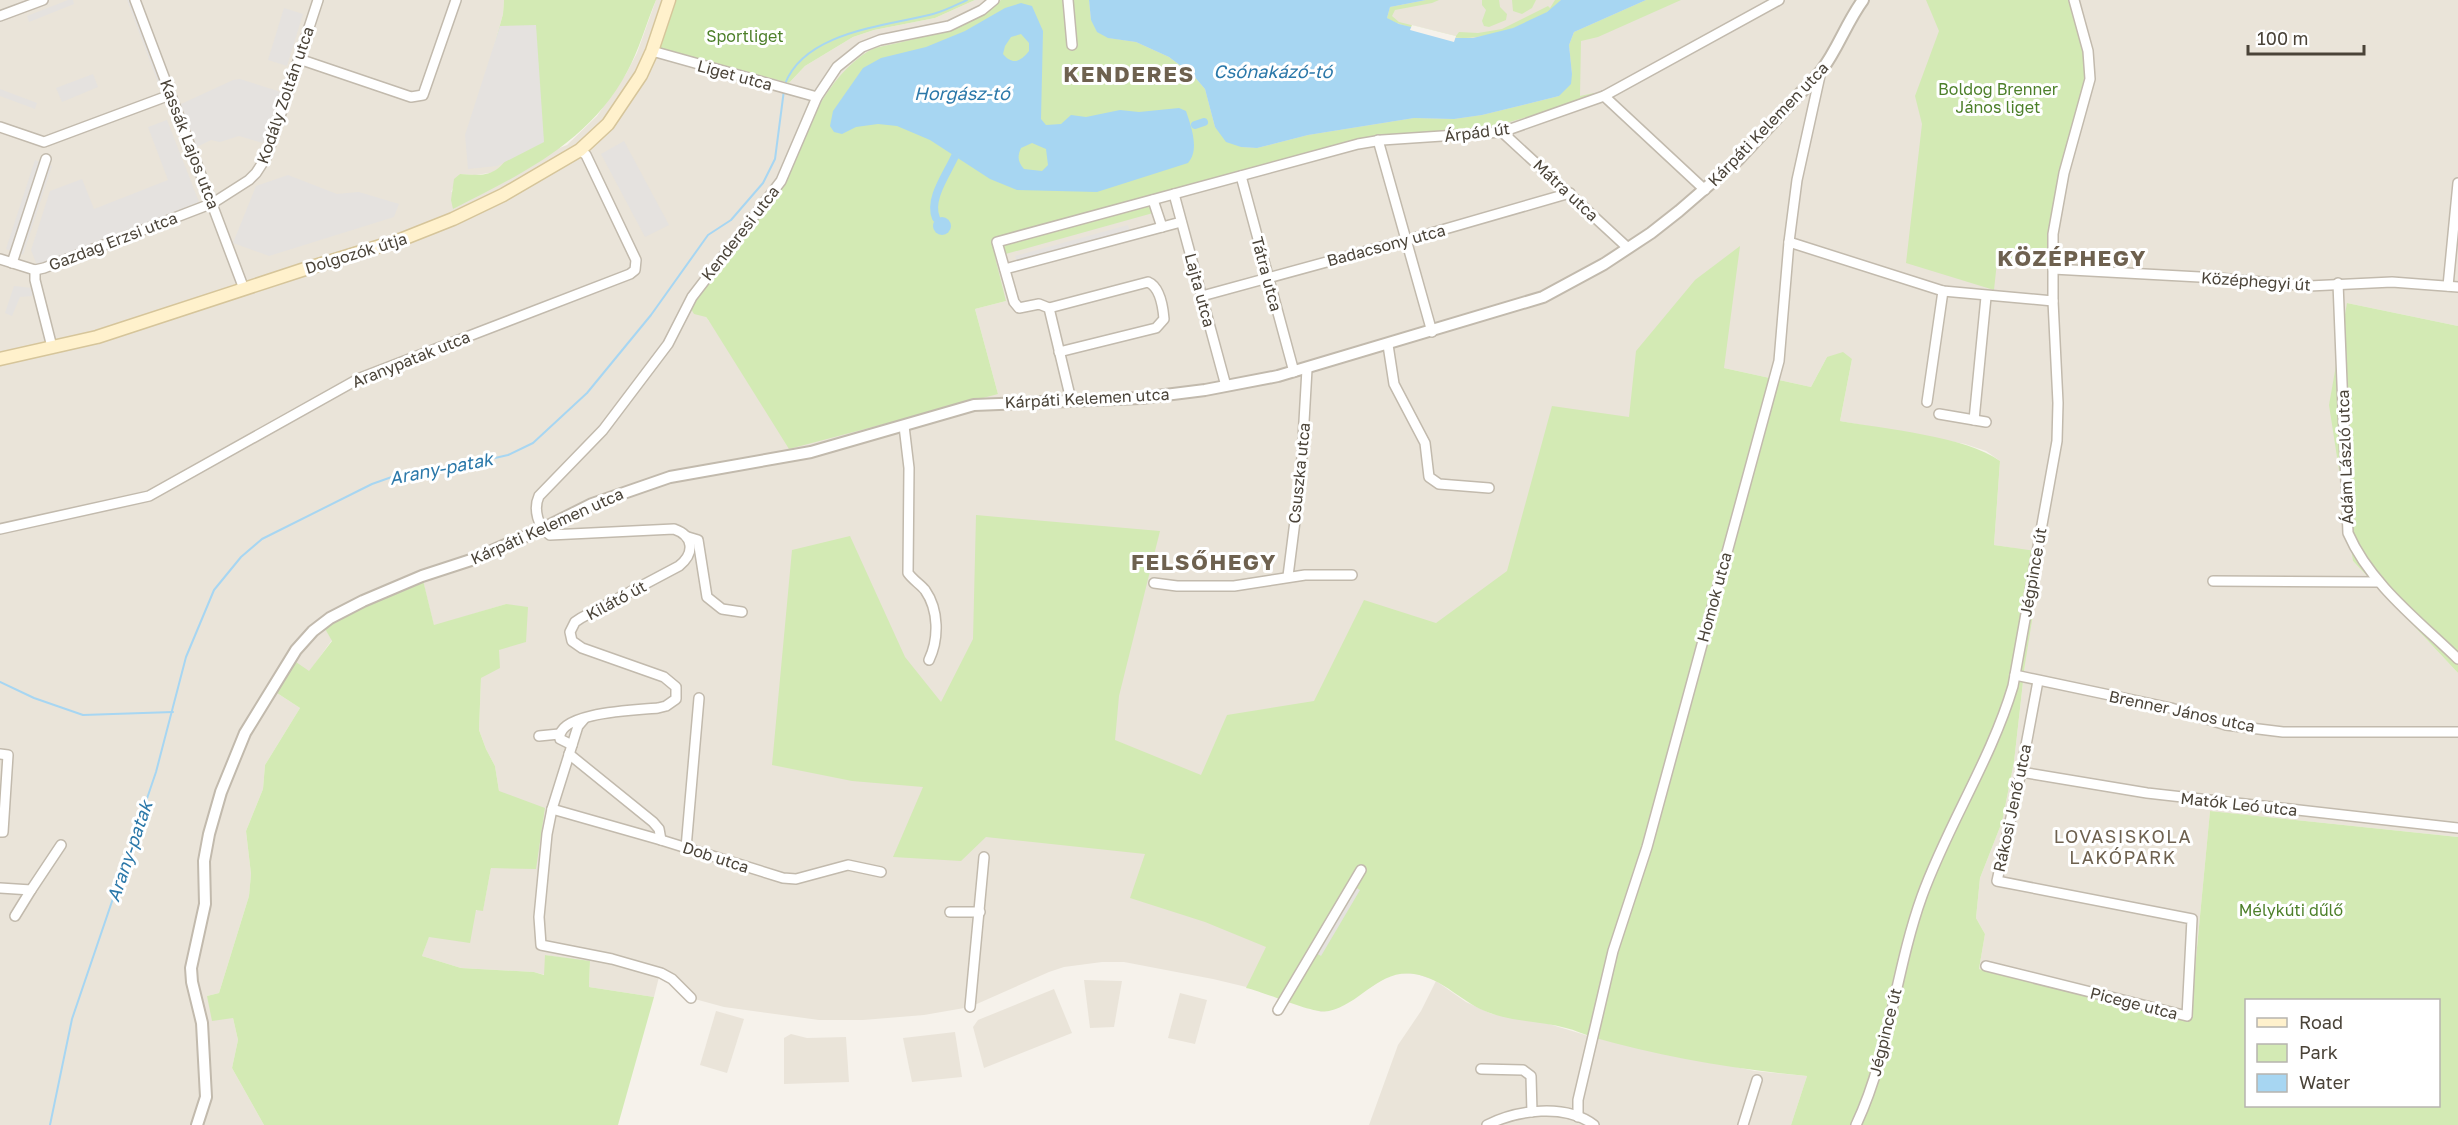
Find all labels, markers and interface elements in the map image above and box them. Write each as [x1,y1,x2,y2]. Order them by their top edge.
scale bar [2248,18,2364,56]
street label: Kodály Zoltán utca [252,24,318,166]
park label: Sportliget [706,26,784,46]
text: 100 m [2257,27,2308,49]
street label: Liget utca [695,55,775,95]
street label: Kárpáti Kelemen utca [1704,58,1832,190]
district label: KENDERES [1063,60,1195,87]
water label: Csónakázó-tó [1214,60,1335,82]
street label: Kassák Lajos utca [156,76,224,212]
park label: Boldog Brenner János liget [1938,79,2058,117]
water label: Horgász-tó [914,82,1012,104]
street label: Árpád út [1443,118,1511,146]
street label: Mátra utca [1529,155,1603,225]
street label: Kenderesi utca [697,182,783,284]
street label: Gazdag Erzsi utca [46,207,180,275]
street label: Badacsony utca [1325,220,1447,270]
street label: Dolgozók útja [303,228,409,278]
street label: Tátra utca [1247,234,1287,314]
district label: KÖZÉPHEGY [1997,244,2147,271]
street label: Lajta utca [1181,251,1219,329]
street label: Középhegyi út [2200,267,2312,295]
street label: Aranypatak utca [349,326,473,392]
street label: Kárpáti Kelemen utca [1004,384,1170,412]
street label: Ádám László utca [2333,389,2357,525]
street label: Csuszka utca [1284,422,1314,524]
water label: Arany-patak [387,447,496,489]
street label: Kárpáti Kelemen utca [468,483,626,569]
street label: Jégpince út [2015,526,2051,618]
district label: FELSŐHEGY [1131,548,1277,575]
street label: Homok utca [1692,550,1736,644]
street label: Kilátó út [582,576,650,624]
street label: Brenner János utca [2107,686,2257,736]
street label: Rákosi Jenő utca [1989,742,2035,874]
street label: Matók Leó utca [2180,788,2298,820]
water label: Arany-patak [102,796,157,904]
district label: LOVASISKOLA LAKÓPARK [2054,825,2192,868]
street label: Dob utca [680,837,752,877]
park label: Mélykúti dűlő [2239,900,2344,920]
street label: Picege utca [2088,982,2180,1024]
street label: Jégpince út [1864,986,1906,1078]
legend [2245,999,2440,1107]
text: Road [2299,1011,2343,1033]
text: Park [2299,1041,2338,1063]
text: Water [2299,1071,2350,1093]

